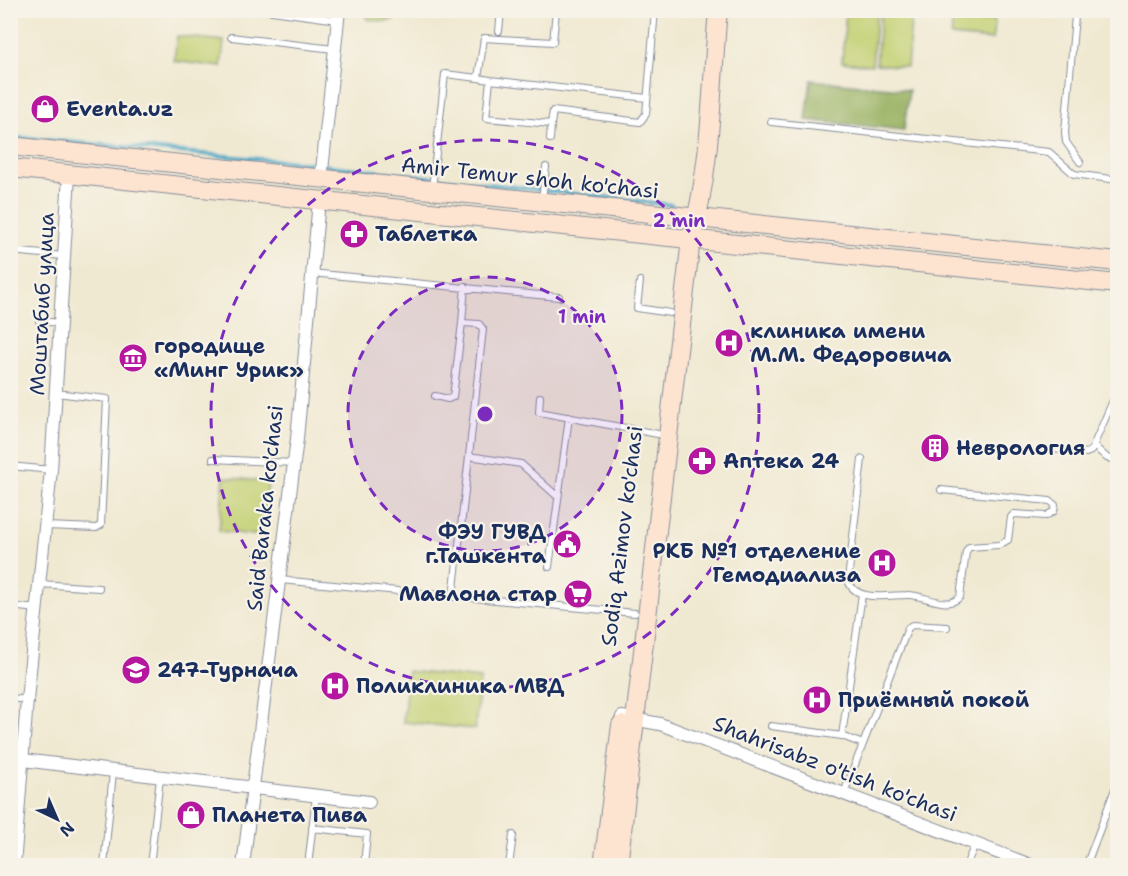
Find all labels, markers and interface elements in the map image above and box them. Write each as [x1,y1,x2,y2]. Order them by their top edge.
shop icon: Eventa.uz [29,93,61,125]
place label: Eventa.uz [66,95,174,123]
street label: Amir Temur shoh ko'chasi [400,151,660,205]
text: 2 min [653,209,705,233]
street label: Моштабиб улица [23,212,61,396]
pharmacy icon: Таблетка [338,218,370,250]
place label: Таблетка [375,220,478,248]
text: 1 min [558,305,606,329]
place label: клиника имени М.М. Федоровича [750,317,952,369]
hospital icon: клиника имени М.М. Федоровича [713,327,745,359]
place label: городище «Минг Урик» [154,332,304,384]
museum icon: городище «Минг Урик» [117,342,149,374]
street label: Said Baraka ko'chasi [240,404,290,612]
centre of rings [475,404,495,424]
street label: Sodiq Azimov ko'chasi [595,424,649,648]
building icon: Неврология [919,432,951,464]
place label: Неврология [956,434,1086,462]
pharmacy icon: Аптека 24 [686,445,718,477]
place label: Аптека 24 [723,447,840,475]
place label: ФЭУ ГУВД г.Ташкента [425,518,547,570]
public building icon: ФЭУ ГУВД г.Ташкента [551,528,583,560]
place label: РКБ №1 отделение Гемодиализа [652,537,862,589]
hospital icon: РКБ №1 отделение Гемодиализа [866,547,898,579]
supermarket icon: Мавлона стар [562,578,594,610]
place label: Мавлона стар [399,580,557,608]
school or university icon: 247-Турнача [120,654,152,686]
place label: 247-Турнача [157,656,298,684]
hospital icon: Поликлиника МВД [319,670,351,702]
place label: Поликлиника МВД [356,672,564,700]
hospital icon: Приёмный покой [801,684,833,716]
place label: Приёмный покой [838,686,1030,714]
street label: Shahrisabz o'tish ko'chasi [709,709,961,829]
north arrow [27,789,87,849]
shop icon: Планета Пива [175,799,207,831]
place label: Планета Пива [212,801,368,829]
text: N [55,817,79,841]

